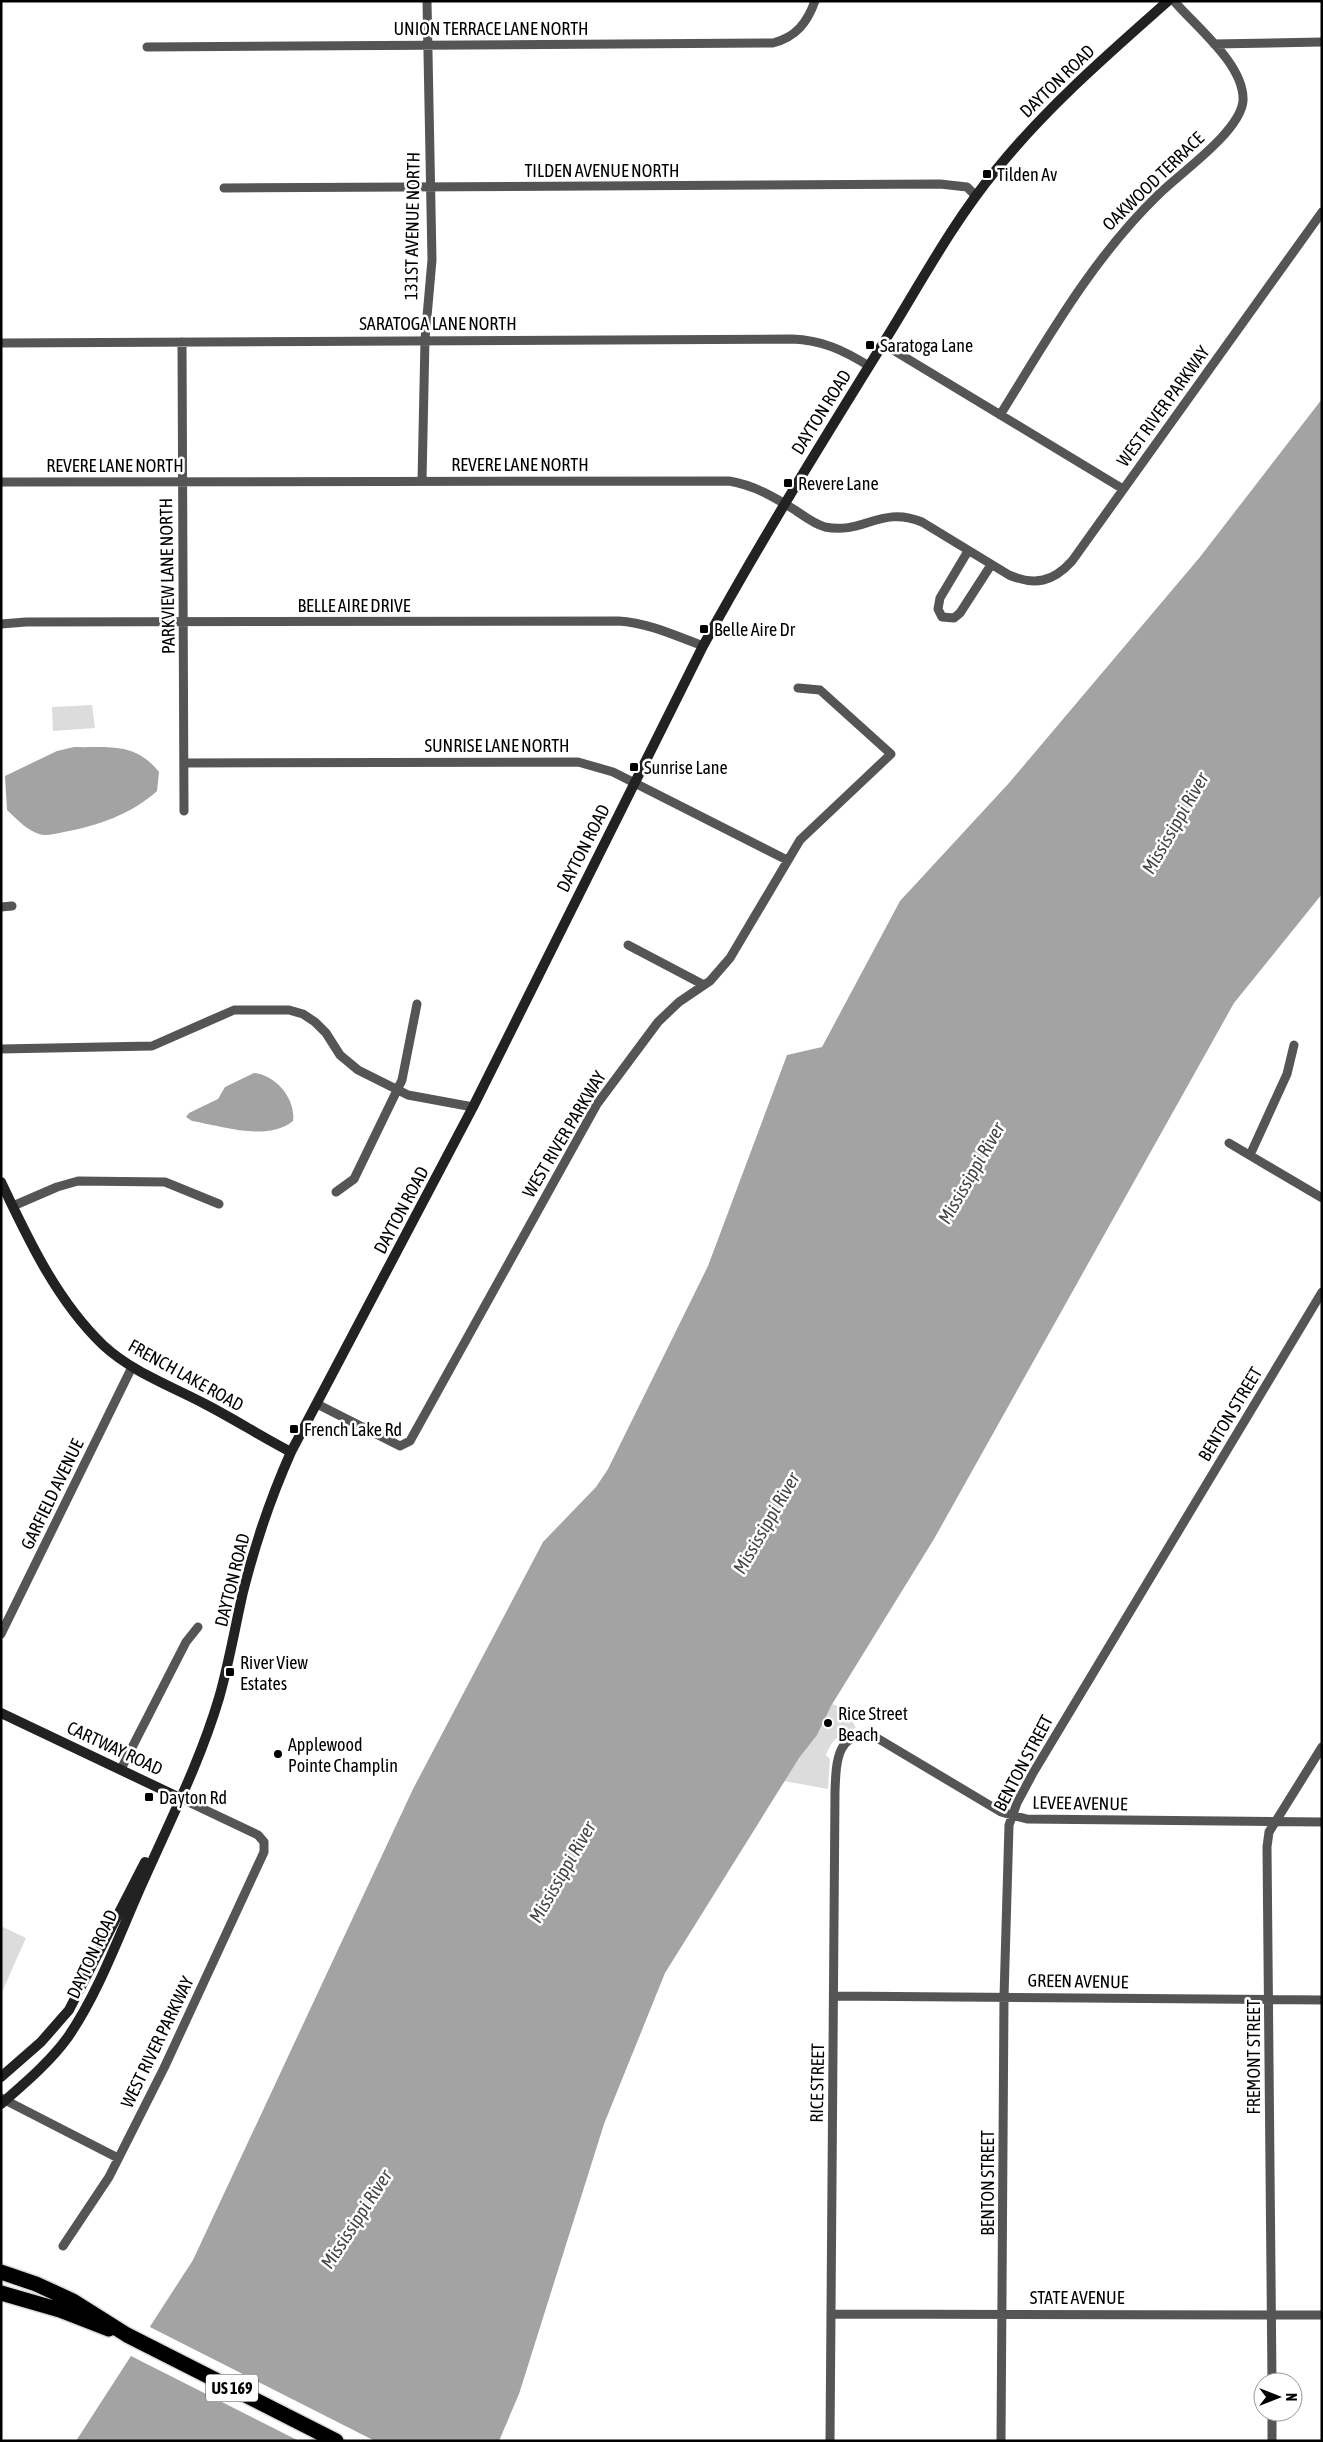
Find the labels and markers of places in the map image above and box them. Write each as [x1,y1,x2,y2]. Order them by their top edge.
place label: Tilden Av [997,164,1057,185]
marker: Tilden Av [981,168,993,180]
place label: Saratoga Lane [880,335,973,356]
marker: Saratoga Lane [864,339,876,351]
place label: Revere Lane [798,473,879,494]
marker: Revere Lane [782,477,794,489]
place label: Belle Aire Dr [714,619,796,640]
marker: Belle Aire Dr [698,623,710,635]
place label: Sunrise Lane [644,757,728,778]
marker: Sunrise Lane [628,761,640,773]
place label: French Lake Rd [304,1419,402,1440]
marker: French Lake Rd [288,1423,300,1435]
place label: River View Estates [240,1652,308,1694]
marker: River View Estates [224,1666,236,1678]
place label: Rice Street Beach [838,1703,908,1745]
marker: Rice Street Beach [822,1717,834,1729]
place label: Applewood Pointe Champlin [288,1734,398,1776]
marker: Applewood Pointe Champlin [272,1748,284,1760]
place label: Dayton Rd [159,1787,227,1808]
marker: Dayton Rd [143,1791,155,1803]

